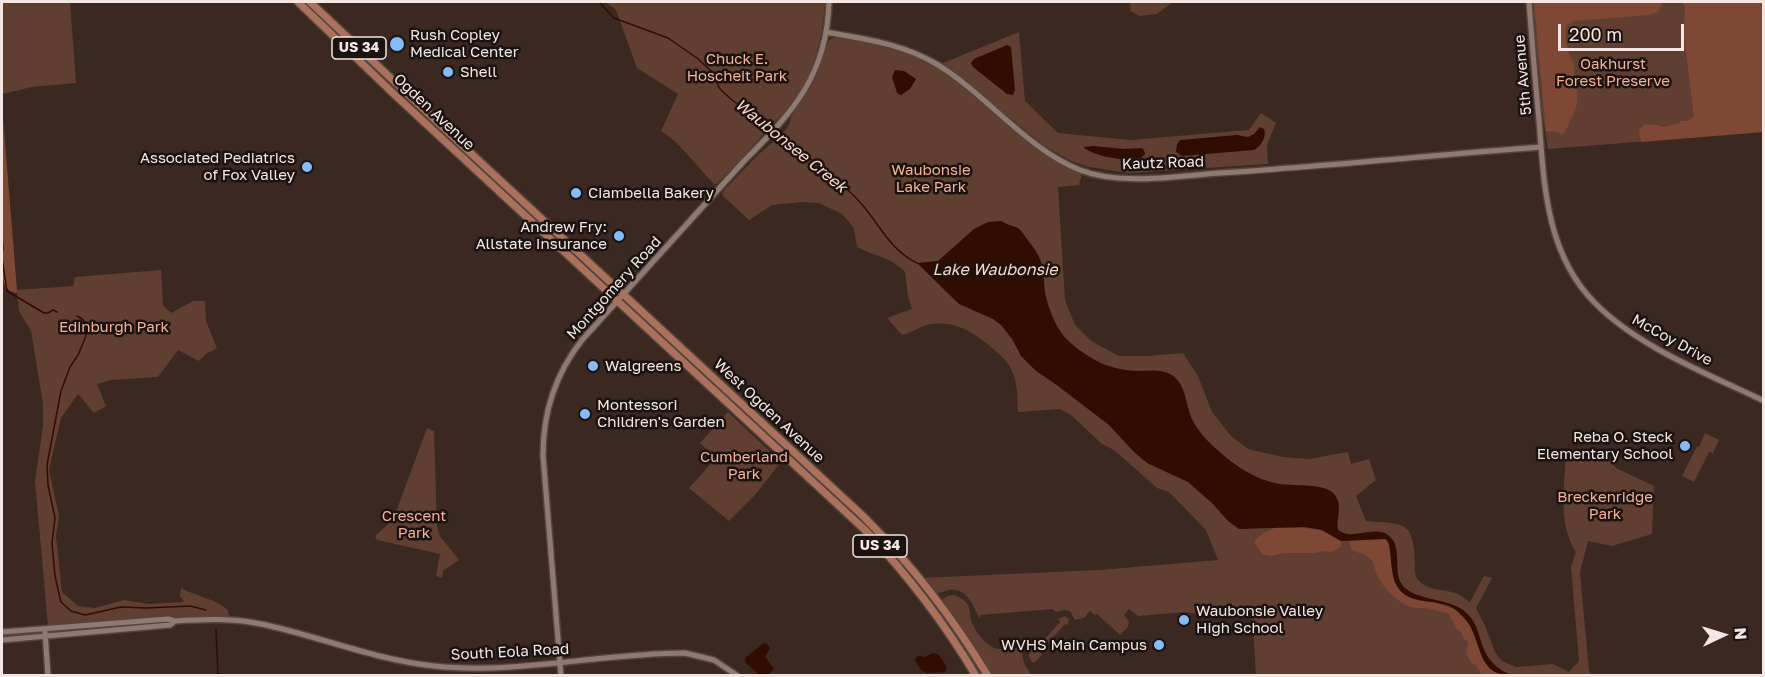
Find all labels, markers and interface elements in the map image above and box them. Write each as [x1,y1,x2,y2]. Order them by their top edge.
scale bar [1561,12,1687,50]
text: 200 m [1569,23,1622,45]
place label: Rush Copley Medical Center [410,26,519,61]
street label: 5th Avenue [1511,34,1535,116]
marker: Rush Copley Medical Center [388,35,406,53]
road number: US 34 [332,37,386,59]
park label: Chuck E. Hoscheit Park [687,50,787,85]
park label: Oakhurst Forest Preserve [1556,55,1670,90]
place label: Shell [460,63,497,81]
marker: Shell [441,65,455,79]
street label: Ogden Avenue [390,70,478,154]
water label: Waubonsee Creek [731,95,851,197]
place label: Associated Pediatrics of Fox Valley [140,149,295,184]
street label: Kautz Road [1122,153,1204,173]
marker: Associated Pediatrics of Fox Valley [300,160,314,174]
park label: Waubonsie Lake Park [891,161,971,196]
place label: Ciambella Bakery [588,184,714,202]
marker: Ciambella Bakery [569,186,583,200]
place label: Andrew Fry: Allstate Insurance [476,218,607,253]
marker: Andrew Fry: Allstate Insurance [612,229,626,243]
street label: Montgomery Road [563,233,665,343]
water label: Lake Waubonsie [932,260,1058,280]
street label: McCoy Drive [1629,310,1715,370]
park label: Edinburgh Park [59,318,169,336]
street label: West Ogden Avenue [710,355,828,467]
place label: Walgreens [605,357,681,375]
marker: Walgreens [586,359,600,373]
place label: Montessori Children's Garden [597,396,725,431]
marker: Montessori Children's Garden [578,407,592,421]
place label: Reba O. Steck Elementary School [1537,428,1673,463]
marker: Reba O. Steck Elementary School [1678,439,1692,453]
park label: Cumberland Park [700,448,788,483]
park label: Breckenridge Park [1557,488,1653,523]
park label: Crescent Park [382,507,446,542]
road number: US 34 [853,535,907,557]
place label: Waubonsie Valley High School [1196,602,1323,637]
north arrow [1693,605,1753,665]
marker: Waubonsie Valley High School [1177,613,1191,627]
text: N [1731,627,1751,641]
place label: WVHS Main Campus [1001,636,1147,654]
marker: WVHS Main Campus [1152,638,1166,652]
street label: South Eola Road [450,640,570,664]

